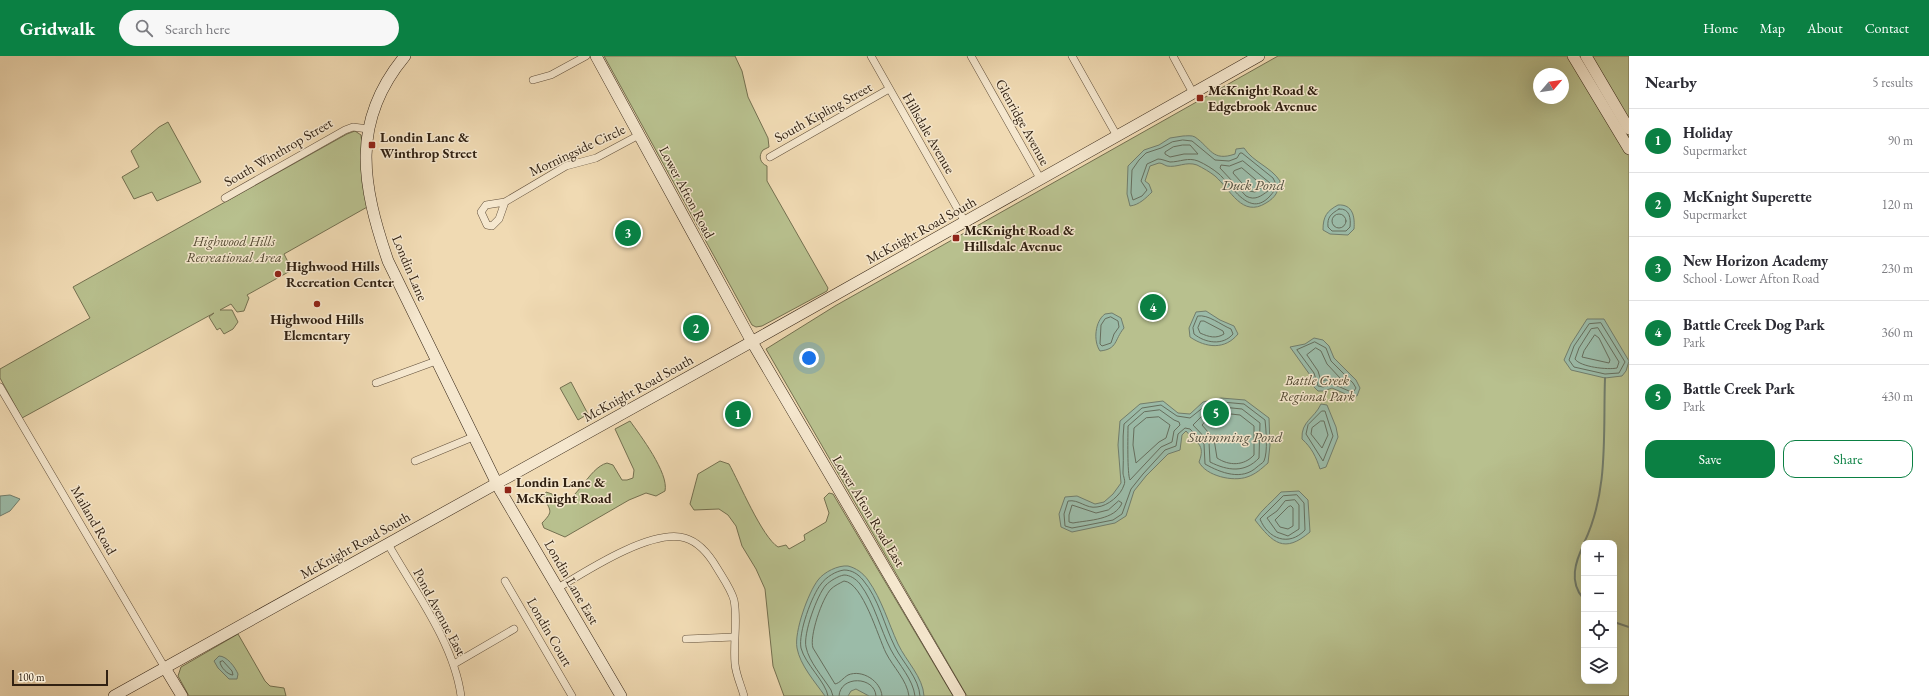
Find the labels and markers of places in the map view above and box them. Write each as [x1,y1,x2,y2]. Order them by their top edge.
place label: McKnight Road & Edgebrook Avenue [1208,81,1319,115]
marker: McKnight Road & Edgebrook Avenue [1195,93,1205,103]
place label: Londin Lane & Winthrop Street [380,128,478,162]
marker: Londin Lane & Winthrop Street [367,140,377,150]
pin: 3 [615,218,641,248]
place label: McKnight Road & Hillsdale Avenue [964,221,1075,255]
marker: McKnight Road & Hillsdale Avenue [951,233,961,243]
place label: Highwood Hills Recreation Center [286,257,394,291]
marker: Highwood Hills Recreation Center [273,269,283,279]
pin: 4 [1140,292,1166,322]
marker: Highwood Hills Elementary [312,299,322,309]
place label: Highwood Hills Elementary [270,310,364,344]
pin: 2 [683,313,709,343]
pin: 5 [1203,398,1229,428]
pin: 1 [725,399,751,429]
place label: Londin Lane & McKnight Road [516,473,612,507]
marker: Londin Lane & McKnight Road [503,485,513,495]

